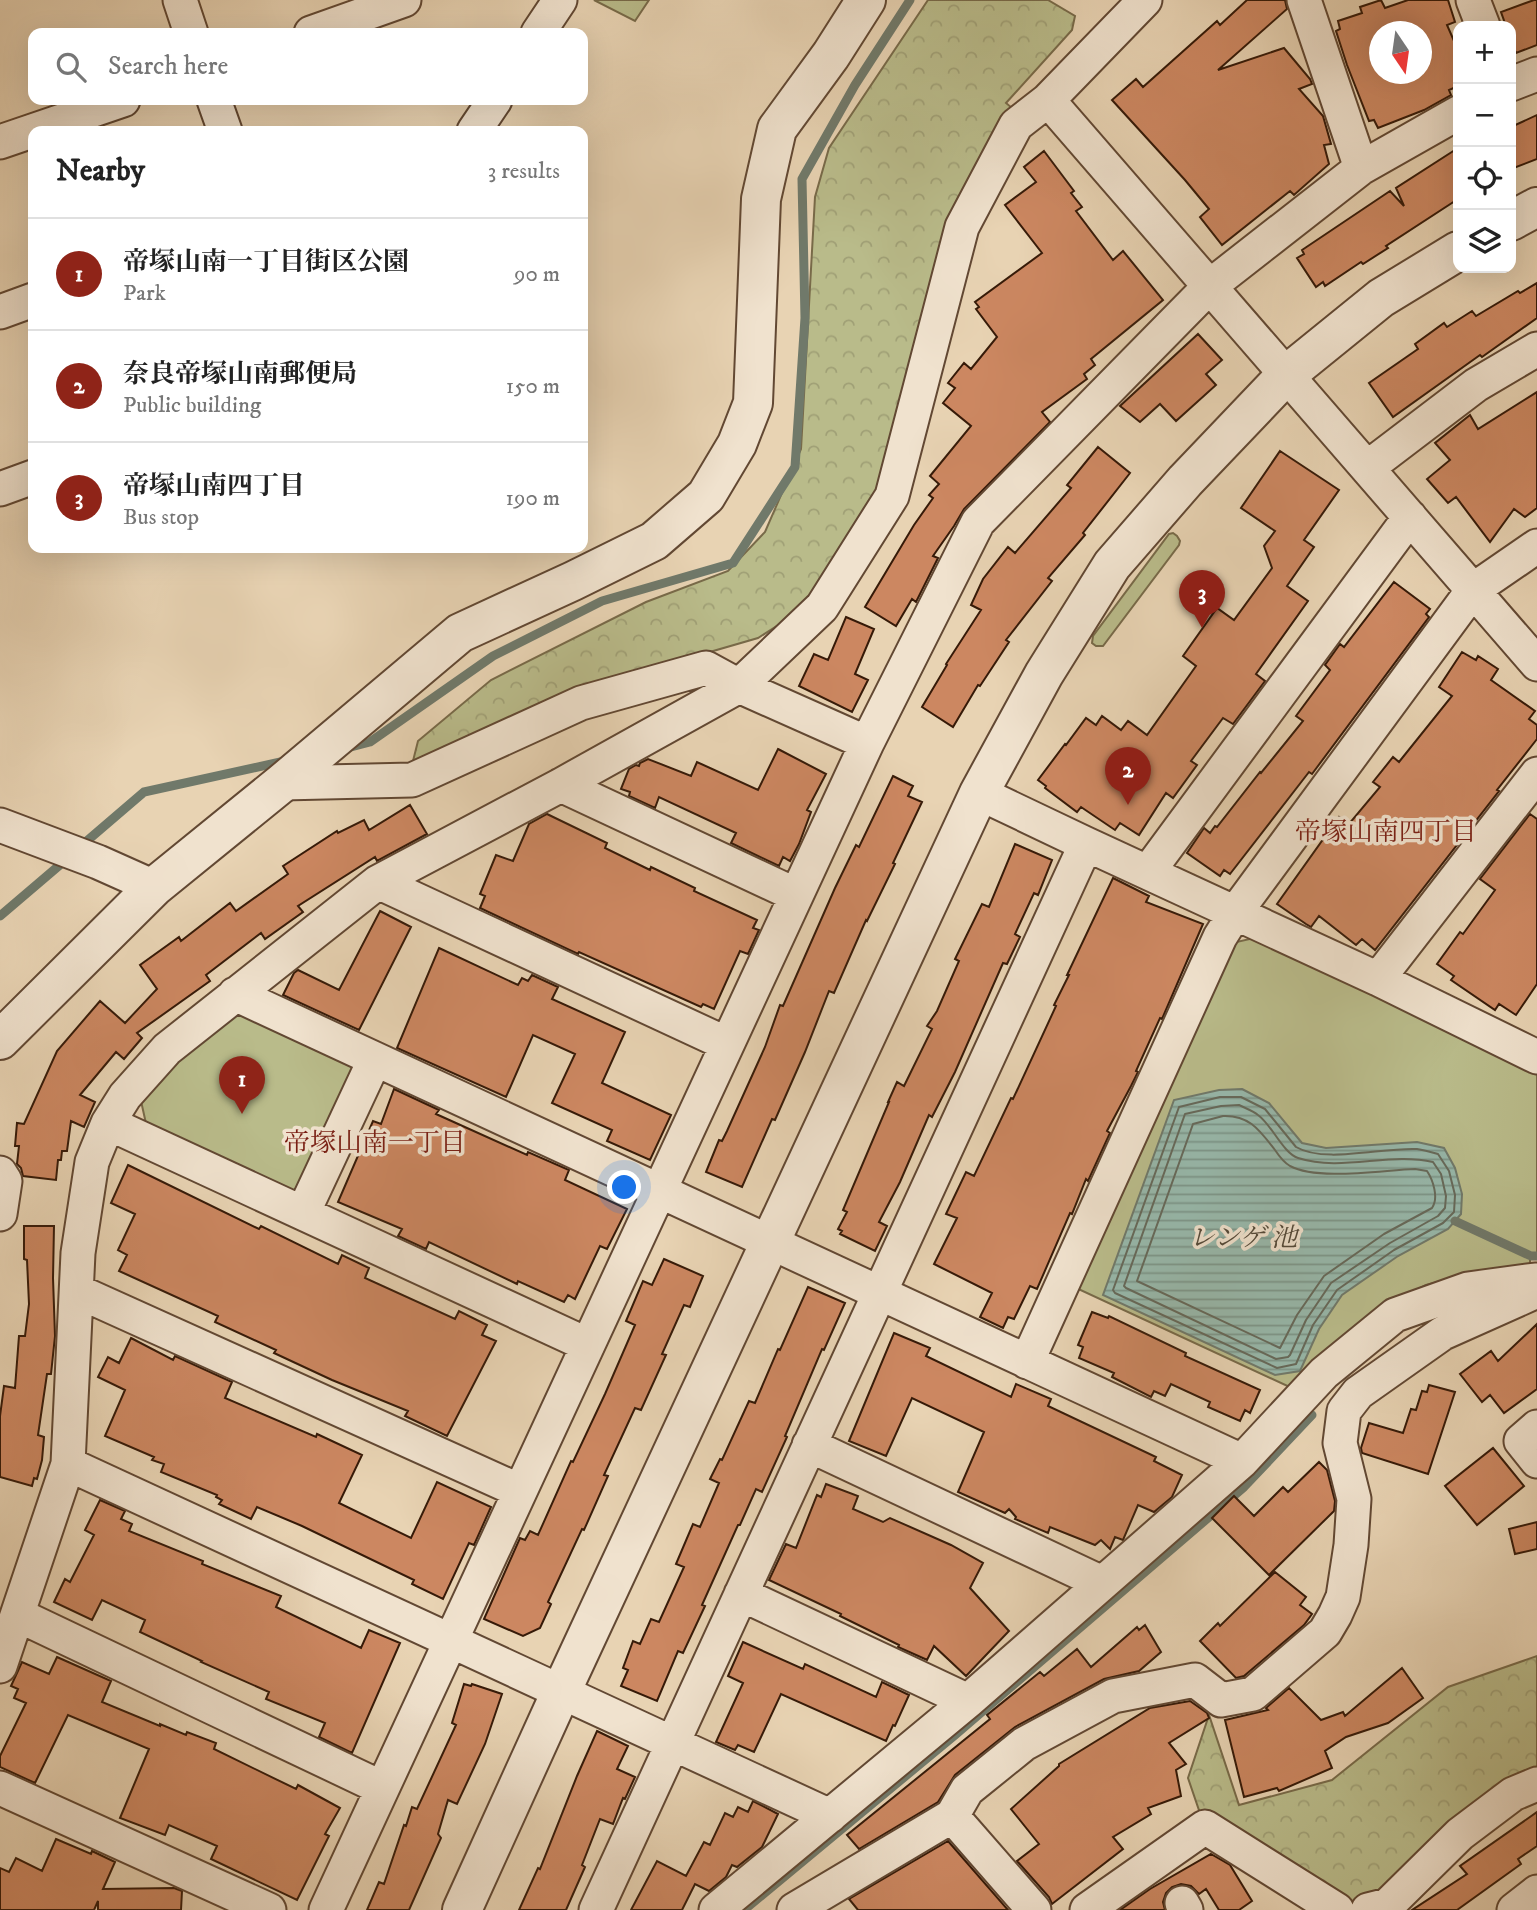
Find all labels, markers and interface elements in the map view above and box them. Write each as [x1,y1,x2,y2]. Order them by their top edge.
north arrow [1369,21,1432,84]
map controls [1453,21,1516,273]
button: + [1453,21,1516,84]
search box [28,28,588,105]
icon: search [52,48,90,86]
text: Search here [108,50,228,83]
button: − [1453,84,1516,147]
button: locate [1453,147,1516,210]
text: Nearby [56,153,145,190]
text: 3 results [488,157,560,186]
button: layers [1453,210,1516,273]
text: 帝塚山南一丁目街区公園 [123,246,409,279]
text: 1 [75,260,83,289]
text: 90 m [514,260,560,289]
text: Park [123,279,166,308]
text: 奈良帝塚山南郵便局 [123,358,357,391]
text: 2 [73,372,85,401]
text: 150 m [506,372,560,401]
text: Public building [123,391,261,420]
text: 帝塚山南四丁目 [123,470,305,503]
text: 3 [75,484,83,513]
text: 190 m [506,484,560,513]
text: Bus stop [123,503,199,532]
pin: 3 [1179,570,1225,628]
pin: 2 [1105,747,1151,805]
district label: 帝塚山南四丁目 [1295,816,1477,849]
pin: 1 [219,1056,265,1114]
district label: 帝塚山南一丁目 [284,1127,466,1160]
your location [607,1170,641,1204]
water label: レンゲ 池 [1189,1222,1300,1255]

